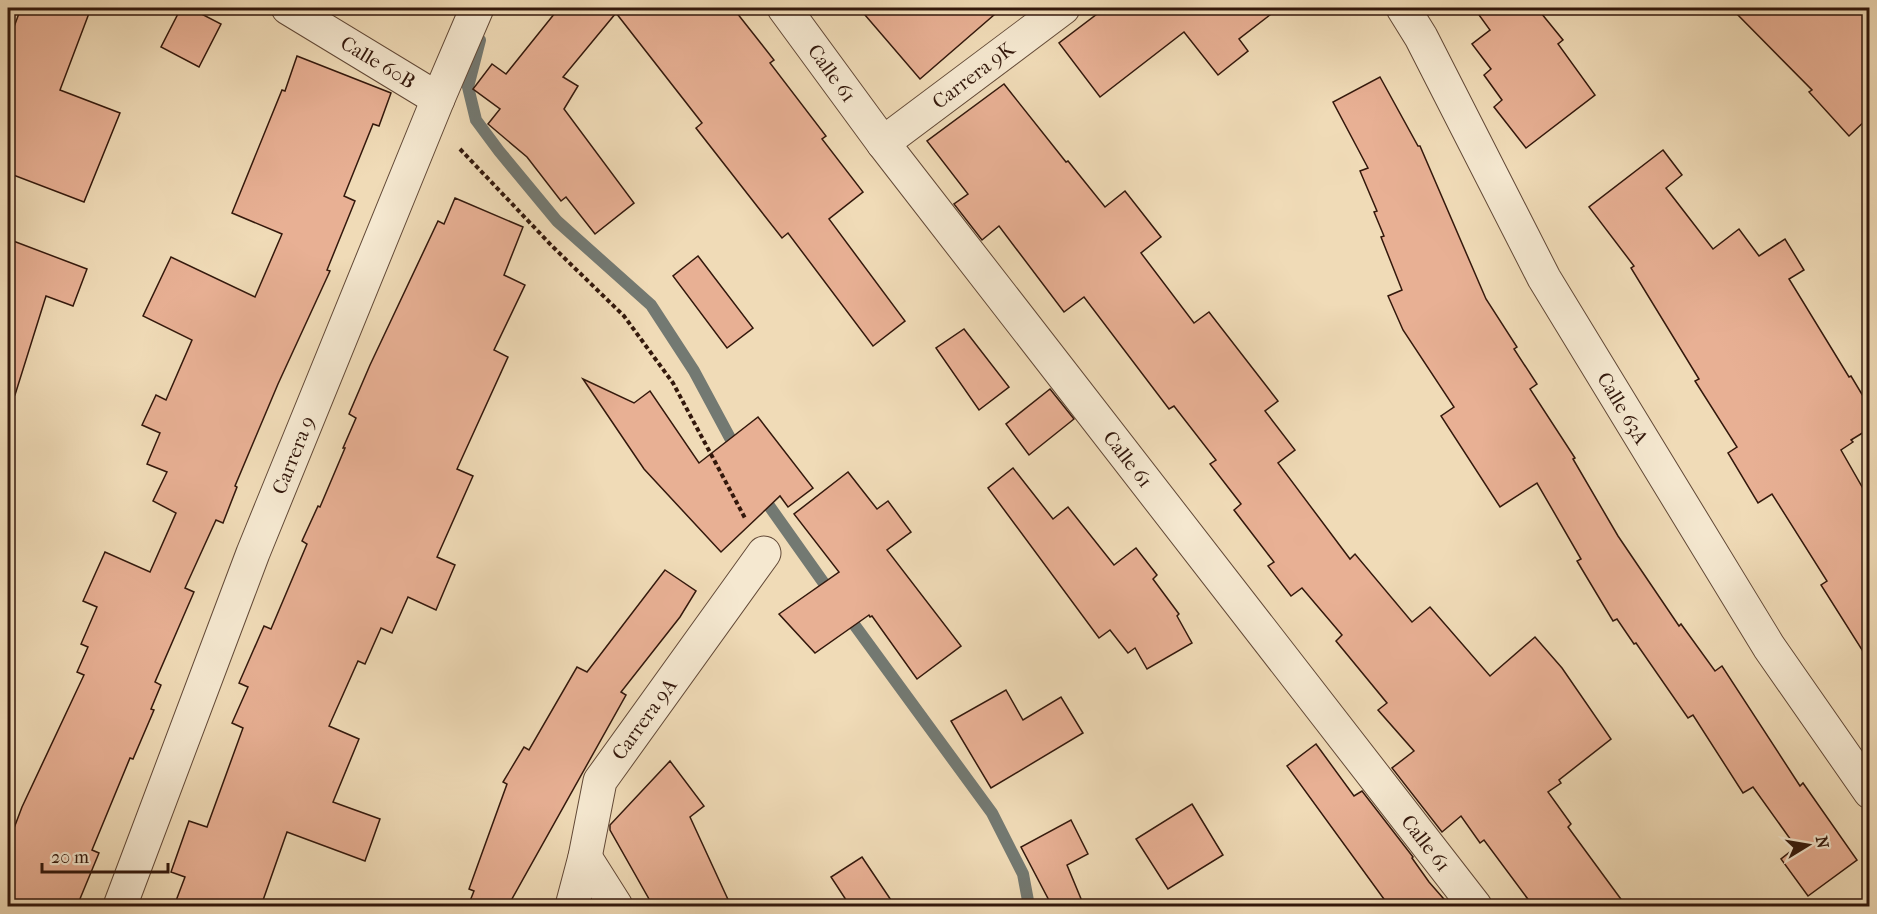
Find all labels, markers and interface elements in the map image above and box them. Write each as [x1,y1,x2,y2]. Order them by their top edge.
street label: Calle 60B [336,31,419,94]
street label: Carrera 9K [928,36,1020,114]
street label: Calle 61 [803,40,860,107]
street label: Calle 63A [1592,368,1654,449]
street label: Carrera 9 [267,413,319,498]
street label: Calle 61 [1098,426,1157,492]
street label: Carrera 9A [607,673,682,764]
street label: Calle 61 [1396,810,1455,876]
north arrow [1778,815,1838,875]
text: N [1812,834,1833,851]
scale bar [42,836,168,874]
text: 20 m [51,847,89,868]

